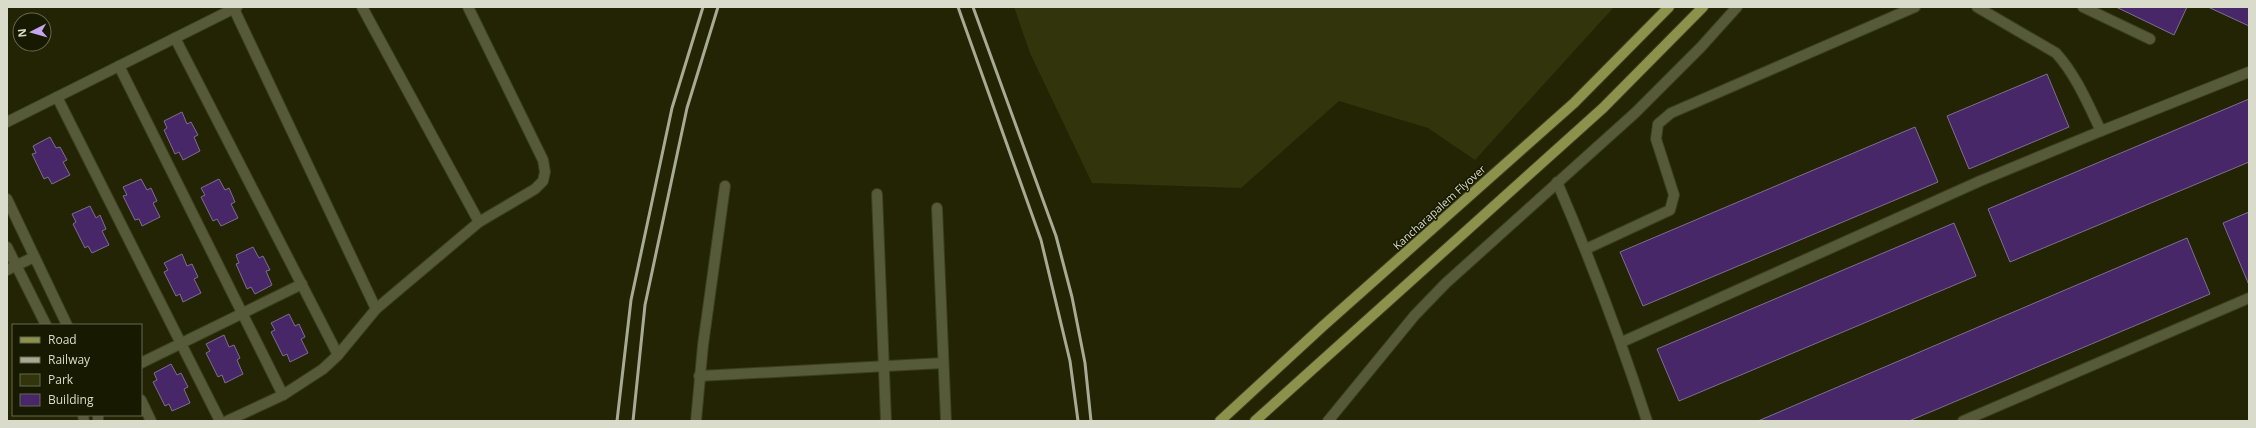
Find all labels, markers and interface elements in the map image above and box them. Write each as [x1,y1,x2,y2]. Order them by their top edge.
north arrow [12,12,52,52]
text: N [14,28,29,38]
street label: Kancharapalem Flyover [1389,161,1489,253]
legend [12,324,142,416]
text: Road [48,331,77,348]
text: Railway [48,351,91,368]
text: Park [48,371,74,388]
text: Building [48,391,94,408]

